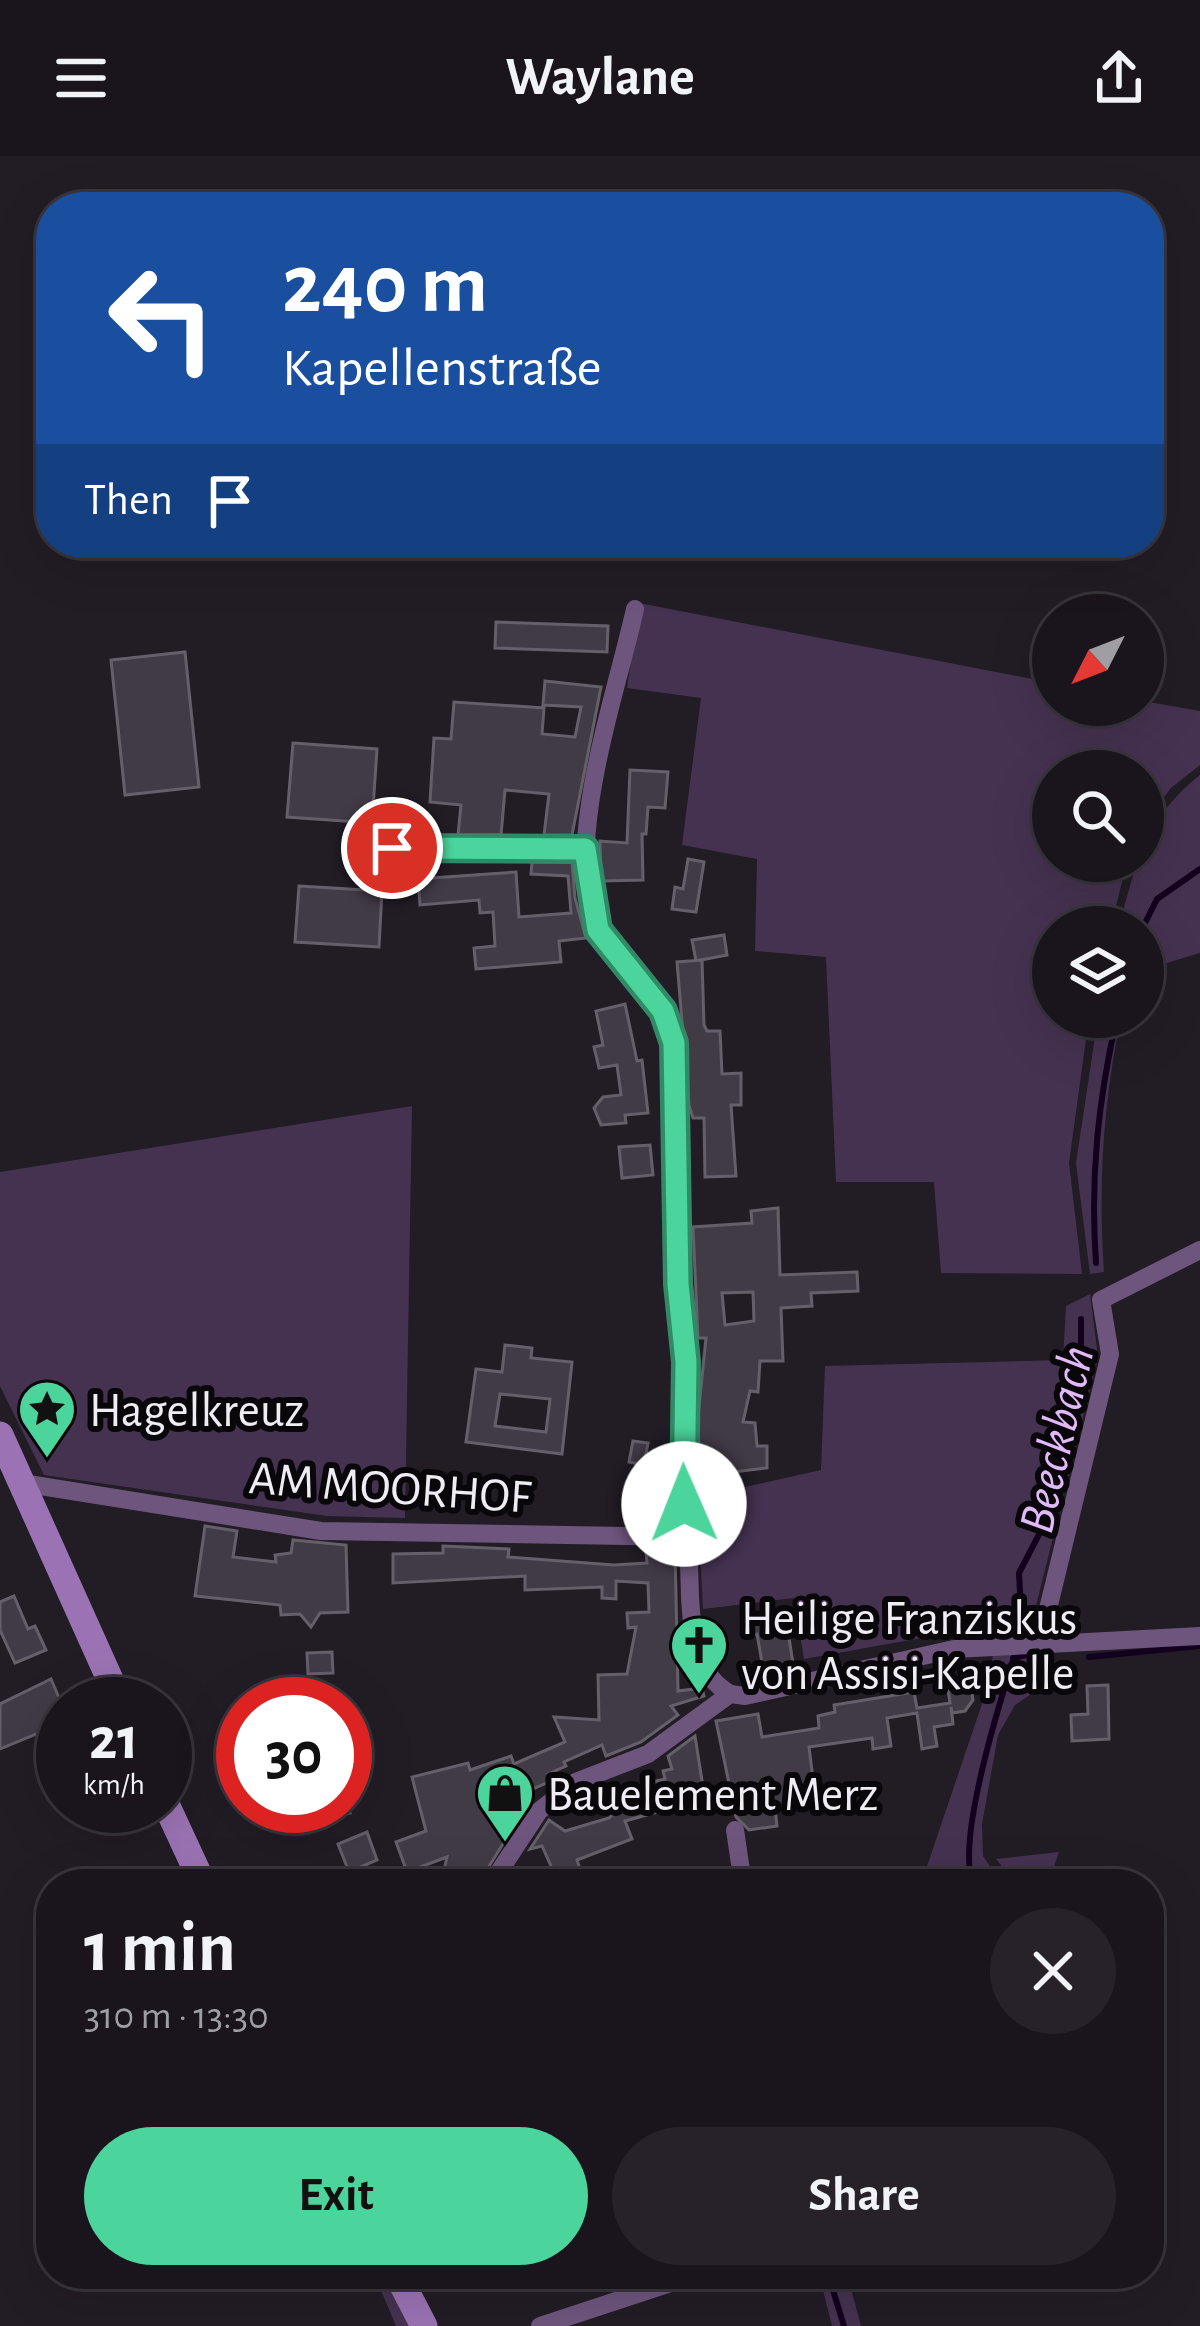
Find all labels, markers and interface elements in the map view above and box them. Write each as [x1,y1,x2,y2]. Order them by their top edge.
icon: menu [48,45,114,111]
icon: share [1086,45,1152,111]
text: Waylane [505,51,695,105]
icon: left [84,240,240,396]
text: 240 m [282,244,488,328]
text: Kapellenstraße [282,342,602,396]
icon: arrive [197,468,263,534]
text: Then [84,478,173,523]
north arrow [1032,594,1164,726]
map controls [1032,594,1164,1038]
button: search [1032,750,1164,882]
pin [341,797,443,899]
icon: arrive [359,815,425,881]
button: layers [1032,906,1164,1038]
water label: Beeckbach [1011,1341,1104,1538]
place icon: Hagelkreuz [16,1378,78,1460]
place label: Hagelkreuz [89,1388,304,1436]
position arrow [621,1441,747,1567]
street label: AM MOORHOF [247,1455,533,1523]
place label: Heilige Franziskus von Assisi-Kapelle [741,1596,1077,1699]
church icon: Heilige Franziskus von Assisi-Kapelle [668,1614,730,1696]
speed limit sign: 30 [216,1677,372,1833]
text: 21 [89,1710,139,1770]
shop icon: Bauelement Merz [474,1762,536,1844]
text: km/h [83,1770,145,1800]
place label: Bauelement Merz [547,1772,878,1820]
button: close [990,1908,1116,2034]
text: 1 min [84,1912,236,1984]
text: 310 m · 13:30 [84,1997,269,2036]
button: Exit [84,2127,588,2265]
button: Share [612,2127,1116,2265]

